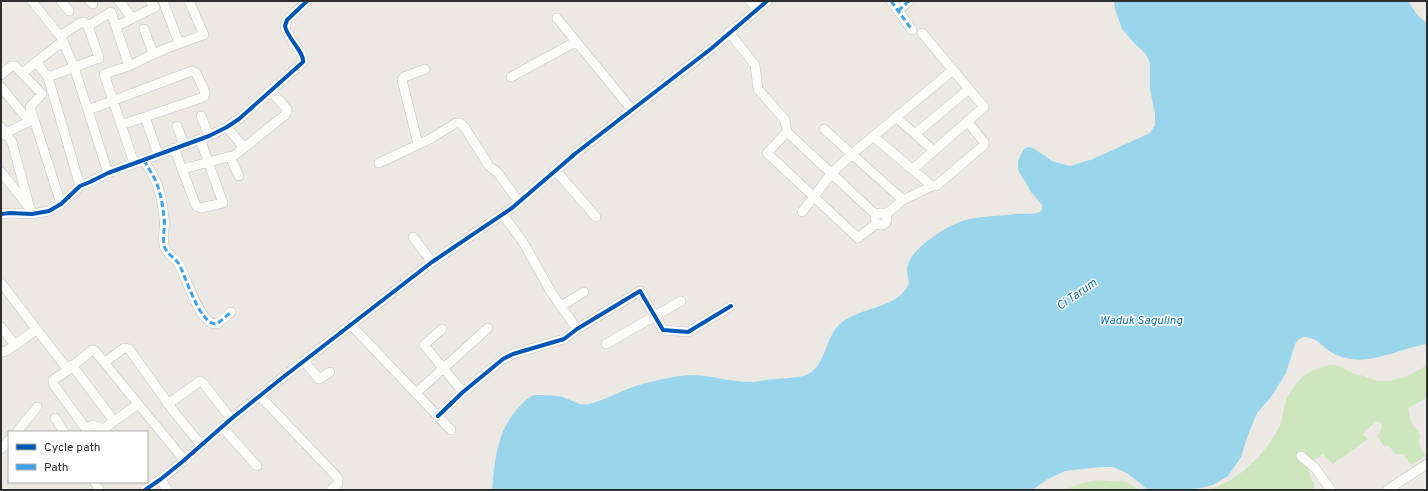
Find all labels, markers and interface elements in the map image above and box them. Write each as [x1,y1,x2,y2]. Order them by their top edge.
water label: Ci Tarum [1054,275,1100,315]
water label: Waduk Saguling [1100,313,1183,329]
legend [8,431,148,483]
text: Cycle path [44,440,101,456]
text: Path [44,460,69,476]

